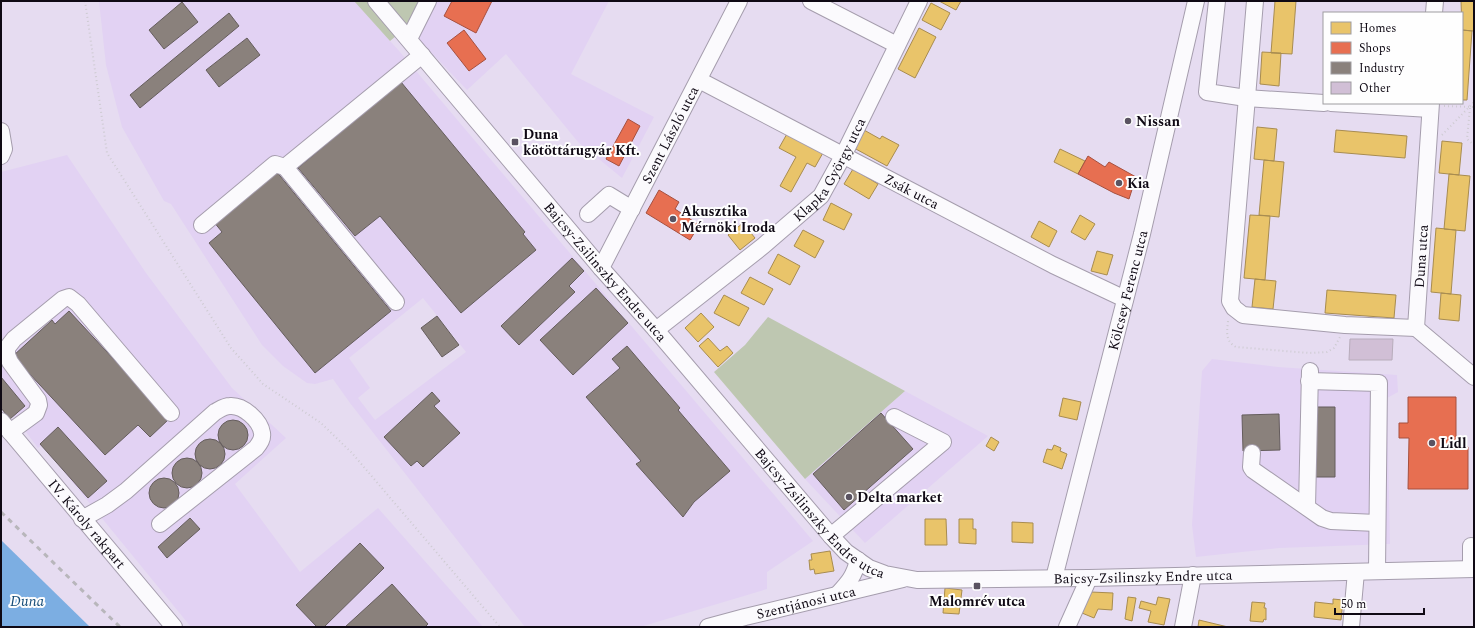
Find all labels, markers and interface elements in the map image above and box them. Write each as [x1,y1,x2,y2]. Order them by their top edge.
legend [1323,12,1463,104]
text: Homes [1359,19,1397,38]
text: Shops [1359,39,1391,58]
text: Industry [1359,59,1405,78]
text: Other [1359,79,1391,98]
street label: Szent László utca [636,82,704,187]
place label: Nissan [1136,111,1180,132]
street label: Klapka György utca [788,114,871,226]
marker: Nissan [1123,116,1133,126]
place label: Duna kötöttárugyár Kft. [523,124,640,161]
marker: Duna kötöttárugyár Kft. [510,137,520,147]
street label: Zsák utca [880,168,943,214]
place label: Kia [1127,173,1150,194]
marker: Kia [1114,178,1124,188]
street label: Bajcsy-Zsilinszky Endre utca [539,197,672,346]
place label: Akusztika Mérnöki Iroda [681,201,776,238]
marker: Akusztika Mérnöki Iroda [668,214,678,224]
street label: Duna utca [1408,224,1433,289]
street label: Kölcsey Ferenc utca [1102,228,1153,353]
place label: Lidl [1440,433,1467,454]
marker: Lidl [1427,438,1437,448]
street label: Bajcsy-Zsilinszky Endre utca [750,443,888,584]
street label: IV. Károly rakpart [43,474,131,573]
place label: Delta market [857,487,943,508]
marker: Delta market [844,492,854,502]
street label: Bajcsy-Zsilinszky Endre utca [1053,564,1233,589]
street label: Szentjánosi utca [754,580,858,624]
marker: Malomrév utca [972,581,982,591]
water label: Duna [10,590,45,613]
scale bar [1335,590,1424,616]
place label: Malomrév utca [929,591,1026,612]
text: 50 m [1341,595,1366,614]

